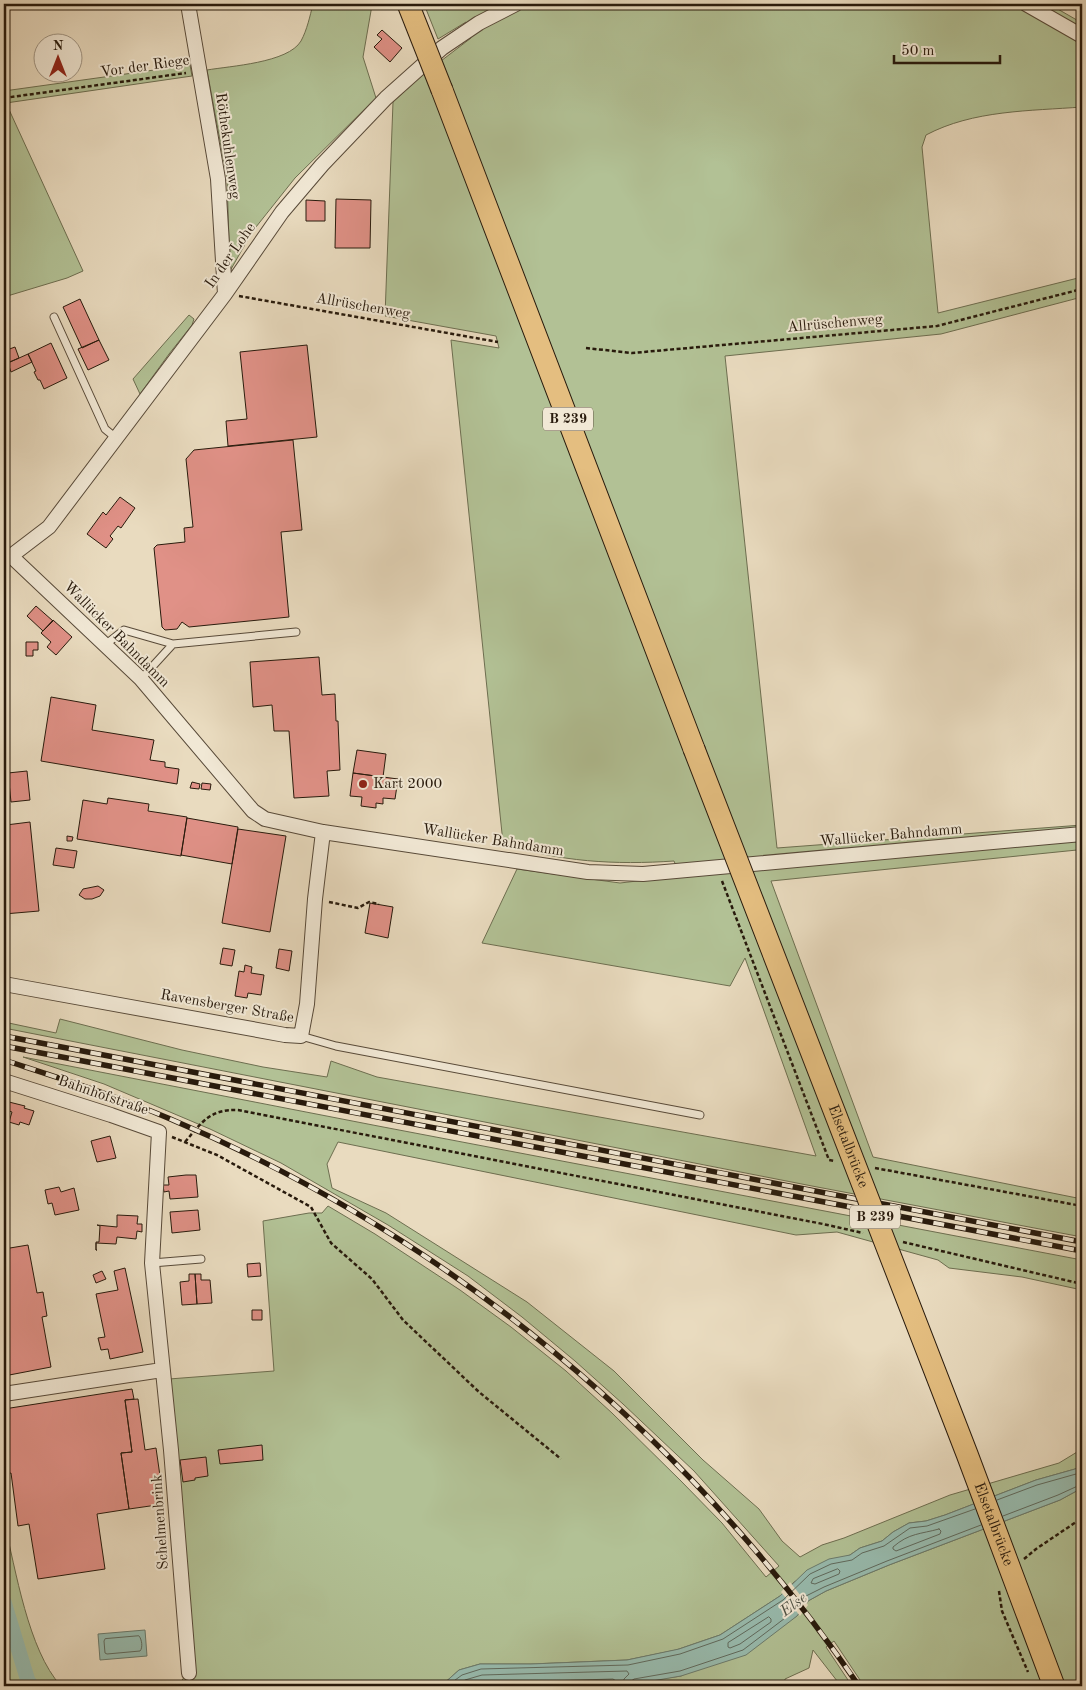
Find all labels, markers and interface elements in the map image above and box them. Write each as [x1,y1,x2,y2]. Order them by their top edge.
north arrow [32,32,82,82]
scale bar [894,32,1000,64]
text: N [53,39,64,53]
text: 50 m [901,44,935,59]
street label: Vor der Riege [100,53,191,81]
street label: Röthekuhlenweg [212,92,242,200]
street label: In der Lohe [203,221,259,291]
street label: Allrüschenweg [314,291,412,323]
street label: Allrüschenweg [787,312,883,336]
road number: B 239 [543,408,593,430]
street label: Wallücker Bahndamm [60,579,172,691]
place label: Kart 2000 [373,777,442,792]
marker: Kart 2000 [357,778,369,790]
street label: Wallücker Bahndamm [421,822,565,860]
street label: Wallücker Bahndamm [819,822,963,850]
street label: Ravensberger Straße [159,988,295,1026]
street label: Bahnhofstraße [56,1073,150,1119]
street label: Elsetalbrücke [825,1103,871,1190]
road number: B 239 [850,1206,900,1228]
street label: Schelmenbrink [150,1474,172,1570]
street label: Elsetalbrücke [971,1481,1016,1568]
water label: Else [777,1590,811,1621]

